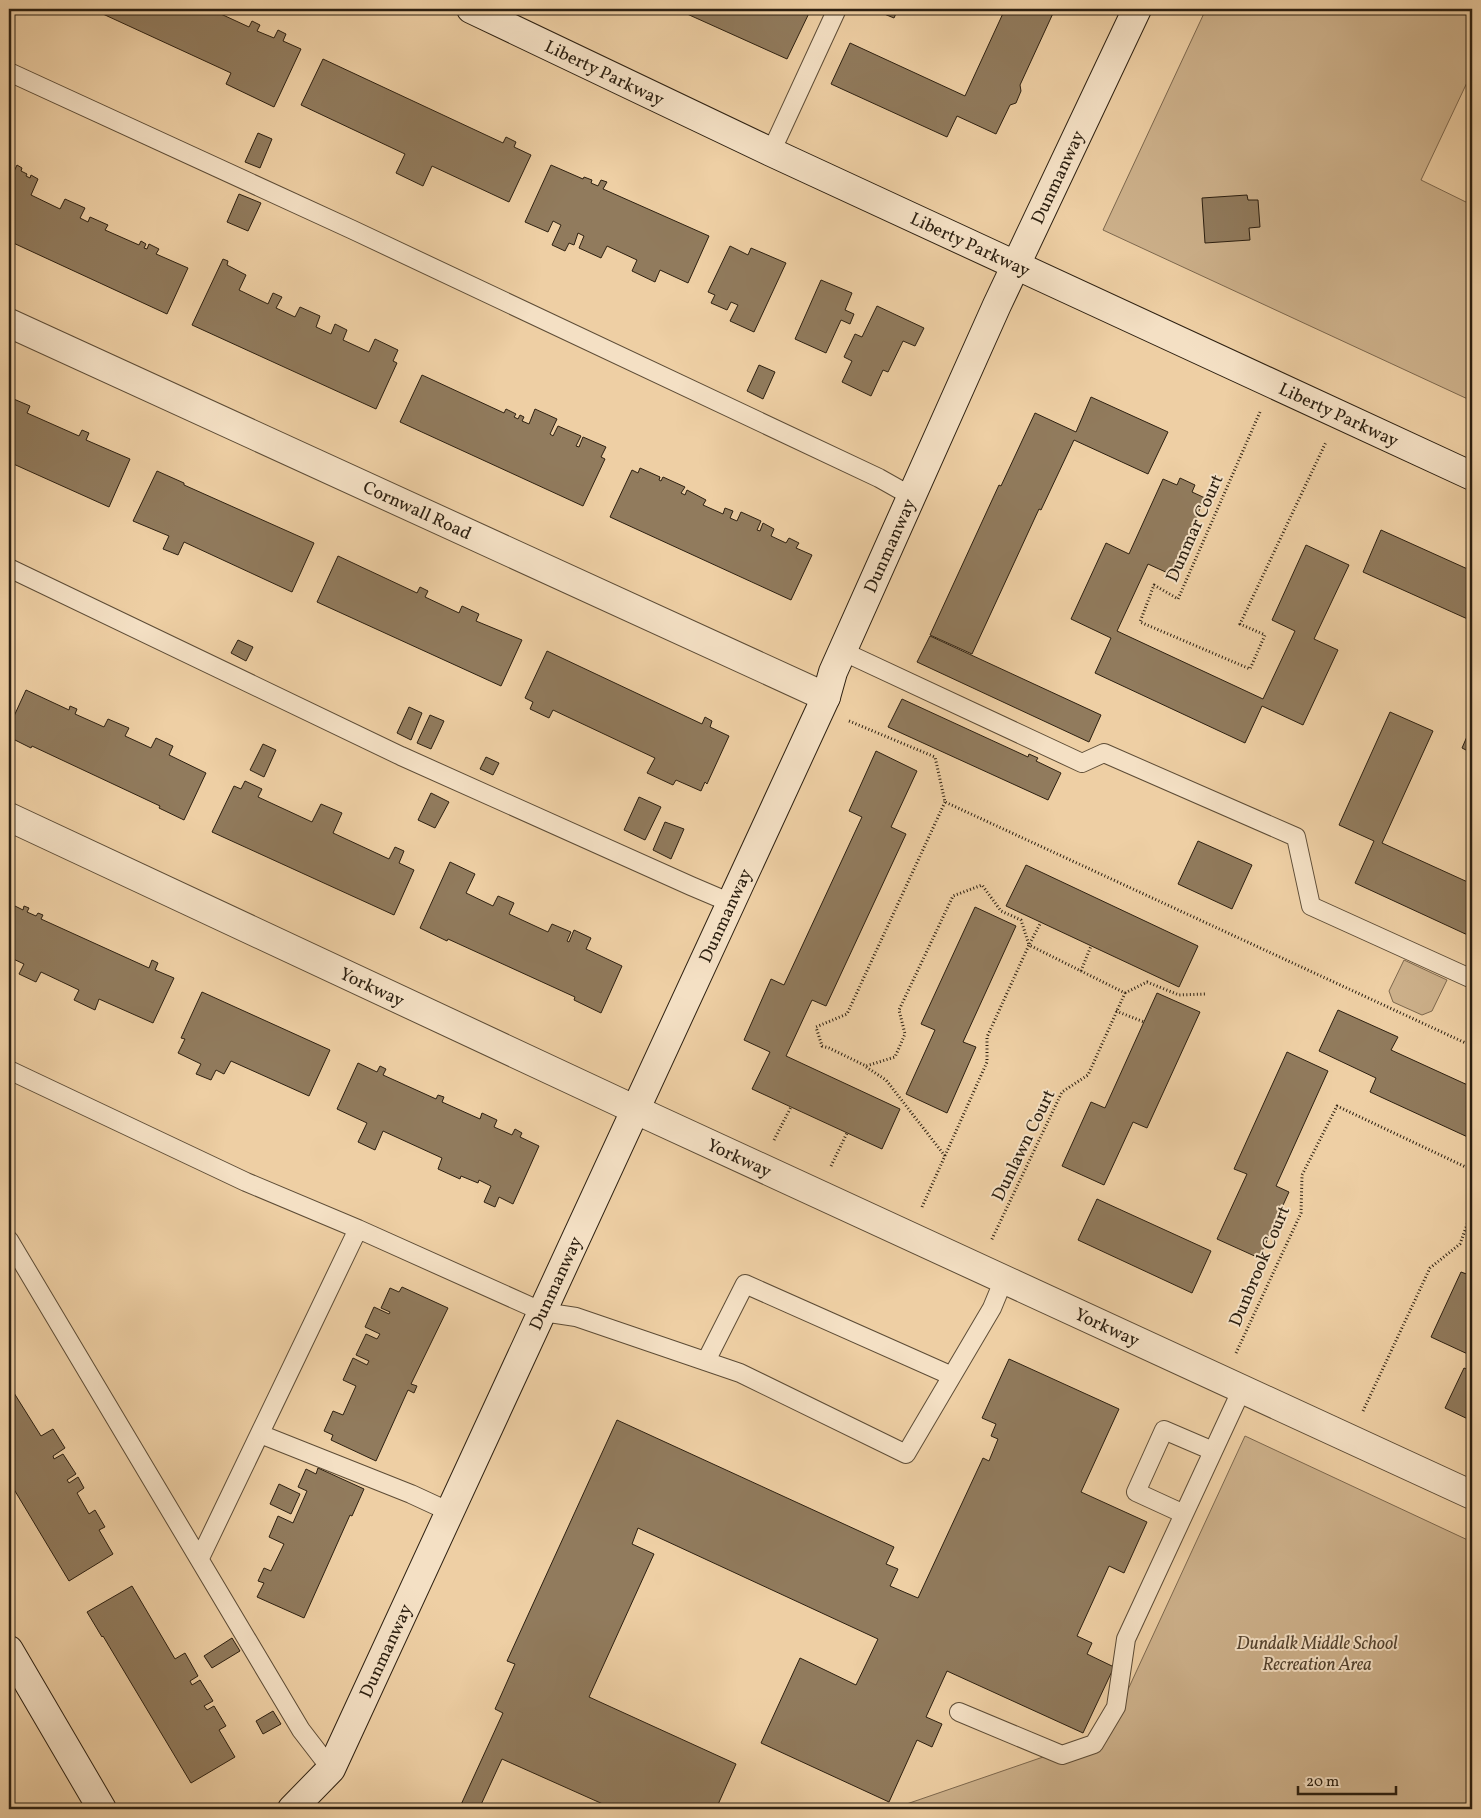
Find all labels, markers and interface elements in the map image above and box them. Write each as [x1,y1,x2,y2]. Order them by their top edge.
street label: Liberty Parkway [540,35,668,113]
street label: Dunmanway [1026,127,1092,229]
street label: Liberty Parkway [906,207,1034,284]
street label: Liberty Parkway [1274,377,1403,454]
street label: Dunmar Court [1160,471,1230,586]
street label: Cornwall Road [358,476,475,547]
street label: Dunmanway [859,495,923,598]
street label: Dunmanway [694,865,759,967]
street label: Yorkway [335,962,408,1014]
street label: Dunlawn Court [986,1086,1062,1206]
street label: Yorkway [702,1133,776,1185]
street label: Dunbrook Court [1224,1202,1297,1331]
street label: Dunmanway [524,1232,589,1335]
street label: Yorkway [1070,1303,1143,1354]
street label: Dunmanway [354,1600,420,1703]
park label: Dundalk Middle School Recreation Area [1236,1632,1398,1678]
scale bar [1298,1763,1396,1795]
text: 20 m [1306,1772,1339,1793]

